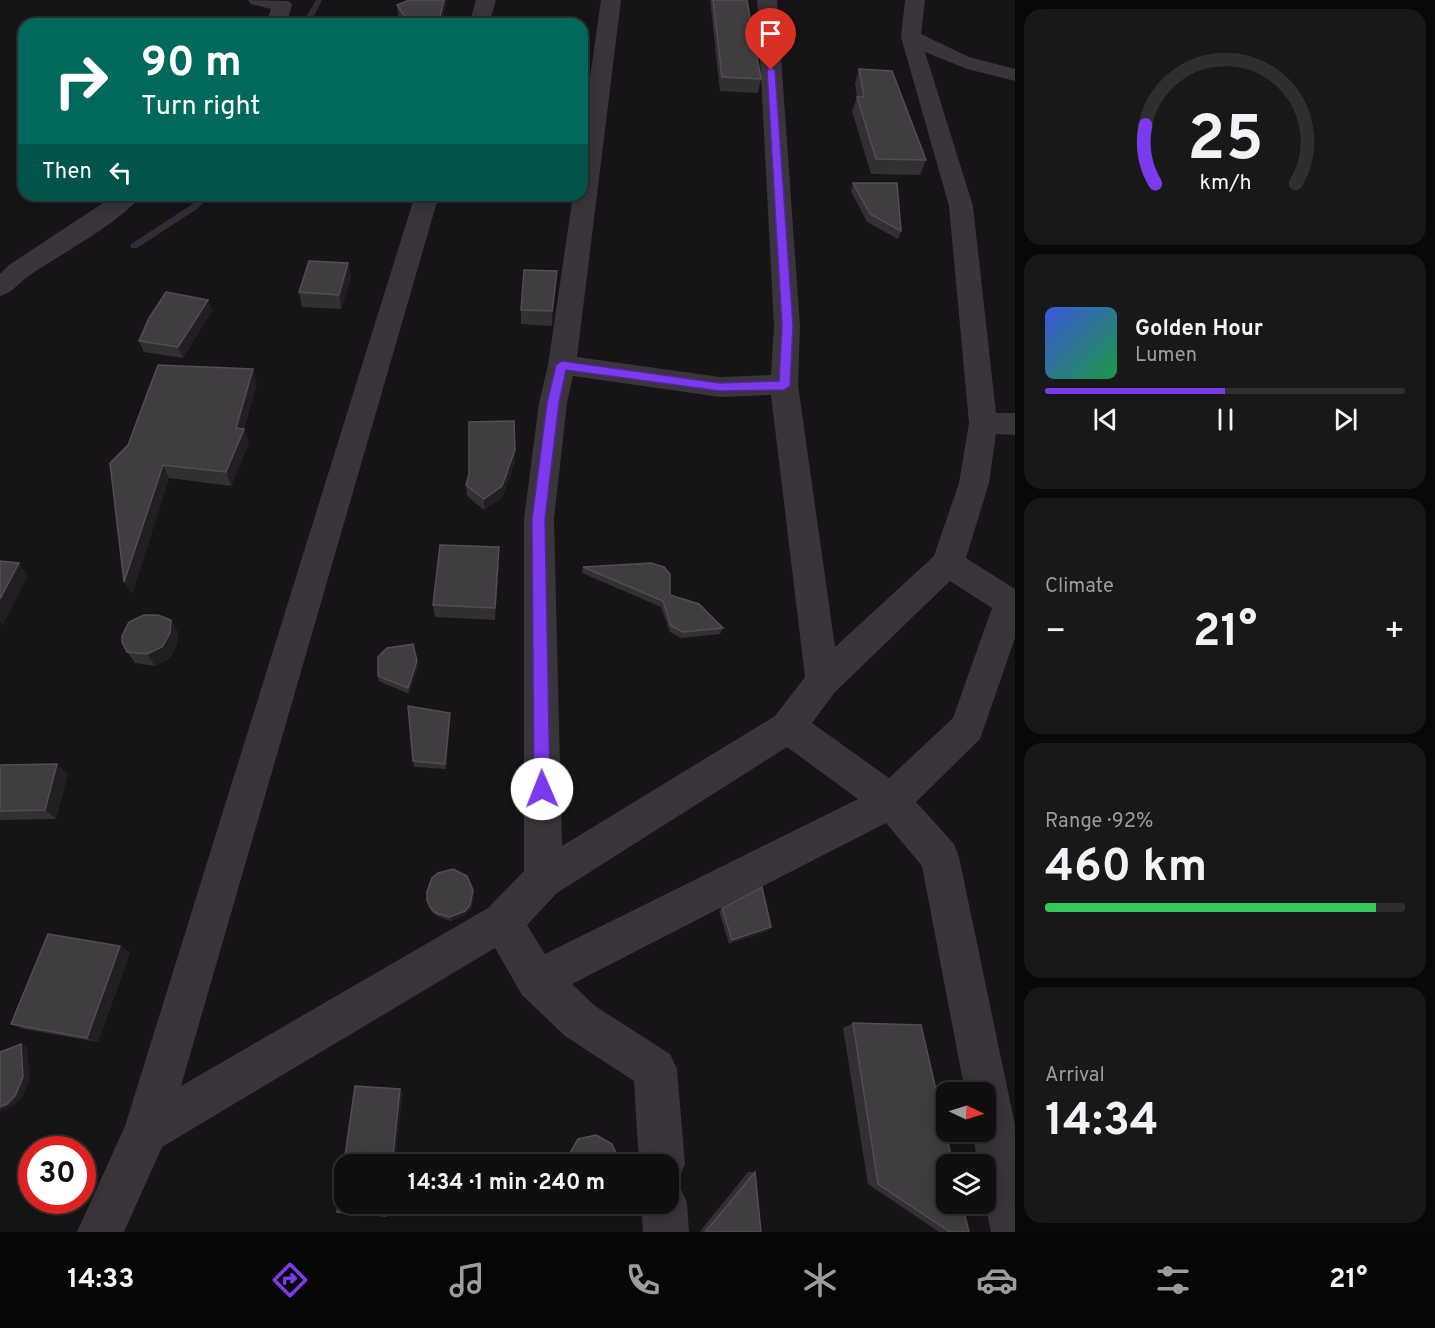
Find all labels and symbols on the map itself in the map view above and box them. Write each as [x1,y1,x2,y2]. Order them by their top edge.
pin [745,8,796,70]
position arrow [510,757,574,821]
north arrow [936,1082,996,1142]
speed limit sign: 30 [18,1136,96,1214]

